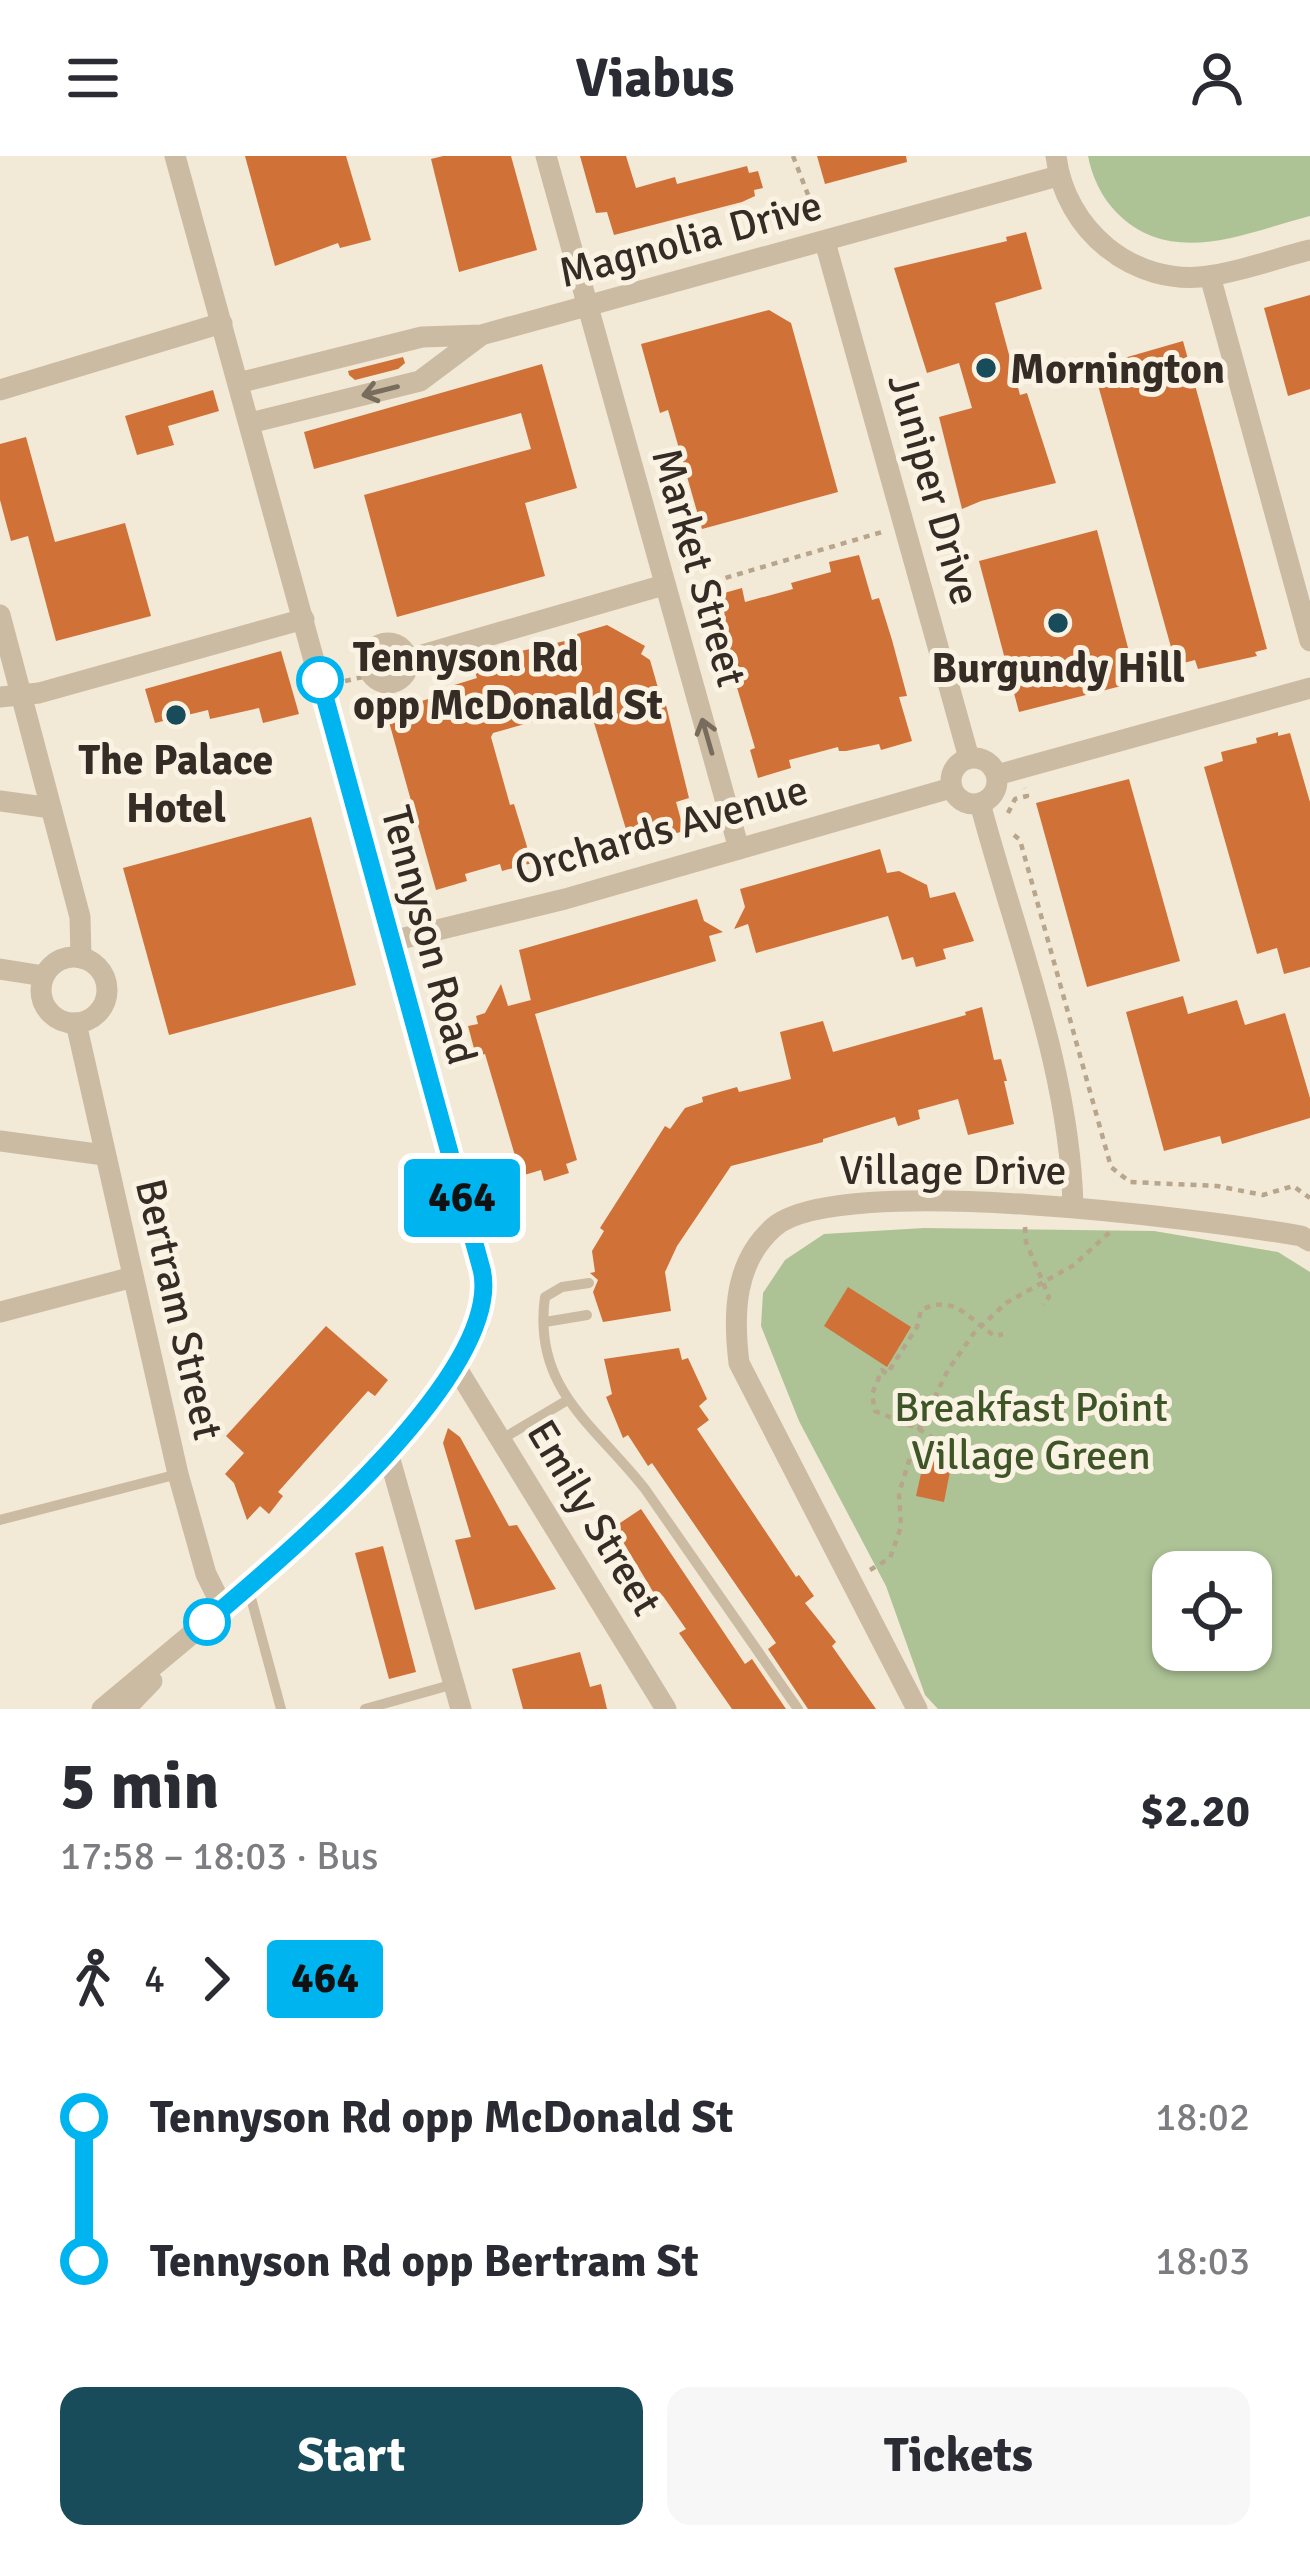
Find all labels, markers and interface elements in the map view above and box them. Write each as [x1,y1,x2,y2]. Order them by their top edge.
icon: menu [60,45,126,111]
text: Viabus [575,45,735,112]
icon: person [1184,45,1250,111]
street label: Magnolia Drive [553,180,827,299]
place label: Mornington [1010,344,1225,395]
marker: Mornington [973,355,999,381]
street label: Juniper Drive [876,368,991,611]
one-way arrow [362,381,400,403]
street label: Market Street [640,442,757,692]
marker: Burgundy Hill [1045,610,1071,636]
place label: Tennyson Rd opp McDonald St [353,632,663,731]
place label: Burgundy Hill [931,643,1185,694]
marker: Tennyson Rd opp McDonald St [298,658,342,702]
marker: The Palace Hotel [163,702,189,728]
one-way arrow [694,718,716,756]
place label: The Palace Hotel [79,735,273,834]
street label: Orchards Avenue [509,764,814,897]
street label: Tennyson Road [370,801,488,1070]
street label: Village Drive [839,1145,1067,1196]
line badge: 464 [393,1159,531,1237]
text: 464 [428,1172,496,1223]
street label: Bertram Street [124,1174,233,1445]
park label: Breakfast Point Village Green [894,1382,1168,1481]
street label: Emily Street [516,1411,672,1625]
map controls [1152,1551,1272,1671]
button: locate [1152,1551,1272,1671]
unlabelled marker [185,1600,229,1644]
text: 5 min [60,1746,219,1827]
text: $2.20 [1140,1784,1250,1839]
text: 17:58 – 18:03 · Bus [60,1832,378,1880]
icon: walk [60,1946,126,2012]
icon: forward [183,1946,249,2012]
text: 464 [291,1953,359,2004]
text: 4 [144,1955,165,2003]
text: Tennyson Rd opp McDonald St [150,2090,733,2145]
text: 18:02 [1155,2093,1250,2141]
text: Tennyson Rd opp Bertram St [150,2234,699,2289]
text: 18:03 [1155,2237,1250,2285]
button: Start [60,2387,643,2525]
button: Tickets [667,2387,1250,2525]

